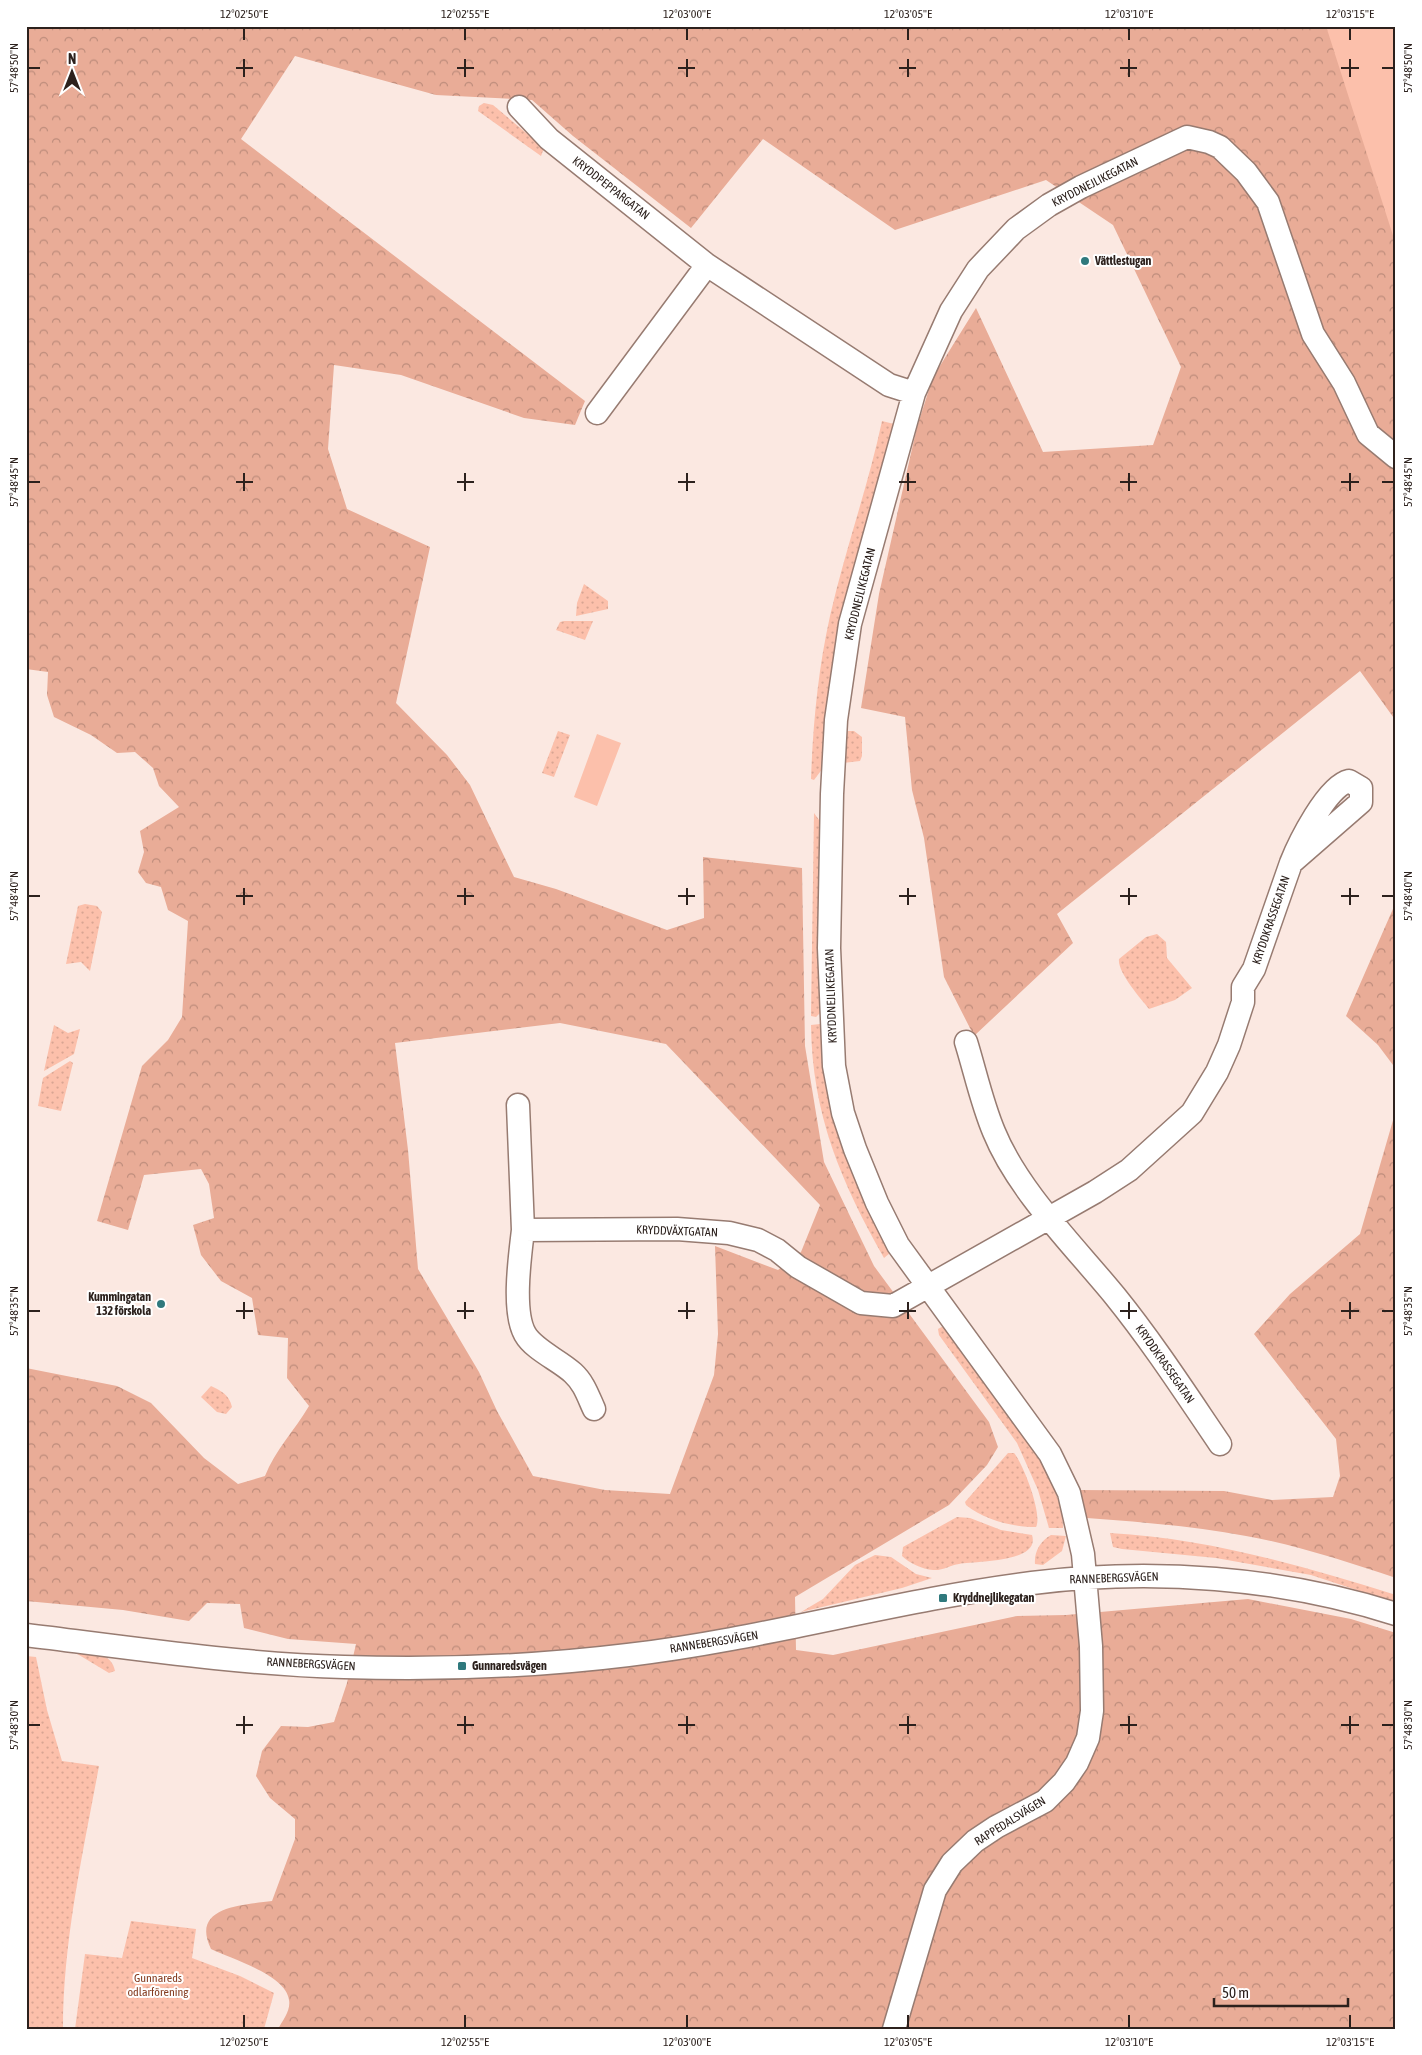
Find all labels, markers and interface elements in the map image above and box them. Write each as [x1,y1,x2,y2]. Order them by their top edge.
text: 12°02'50"E [220,7,268,21]
text: 12°02'55"E [441,7,489,21]
text: 12°03'00"E [663,7,711,21]
text: 12°03'05"E [884,7,932,21]
text: 12°03'10"E [1105,7,1153,21]
text: 12°03'15"E [1326,7,1374,21]
text: 57°48'50"N [7,43,21,93]
text: 57°48'50"N [1401,43,1415,93]
north arrow [48,48,98,98]
text: N [68,51,76,67]
street label: KRYDDPEPPARGATAN [570,154,652,222]
street label: KRYDDNEJLIKEGATAN [1050,154,1140,210]
place label: Vättlestugan [1094,254,1152,268]
marker: Vättlestugan [1079,255,1091,267]
text: 57°48'45"N [7,457,21,507]
text: 57°48'45"N [1401,457,1415,507]
street label: KRYDDNEJLIKEGATAN [842,546,878,642]
text: 57°48'40"N [7,871,21,921]
text: 57°48'40"N [1401,871,1415,921]
street label: KRYDDKRASSEGATAN [1249,874,1293,966]
street label: KRYDDNEJLIKEGATAN [822,948,840,1044]
street label: KRYDDVÄXTGATAN [636,1223,718,1239]
text: 57°48'35"N [7,1286,21,1336]
text: 57°48'35"N [1401,1286,1415,1336]
place label: Kummingatan 132 förskola [88,1290,151,1318]
marker: Kummingatan 132 förskola [155,1298,167,1310]
street label: KRYDDKRASSEGATAN [1133,1322,1197,1406]
street label: RANNEBERGSVÄGEN [1069,1569,1159,1587]
place label: Kryddnejlikegatan [953,1591,1035,1605]
marker: Kryddnejlikegatan [937,1592,949,1604]
street label: RANNEBERGSVÄGEN [669,1628,759,1656]
street label: RANNEBERGSVÄGEN [266,1655,356,1673]
place label: Gunnaredsvägen [472,1659,547,1673]
marker: Gunnaredsvägen [456,1660,468,1672]
text: 57°48'30"N [7,1700,21,1750]
text: 57°48'30"N [1401,1700,1415,1750]
street label: RAPPEDALSVÄGEN [972,1794,1048,1848]
park label: Gunnareds odlarförening [127,1971,189,1999]
scale bar [1214,1975,1348,2007]
text: 50 m [1222,1984,1249,2001]
text: 12°02'50"E [220,2035,268,2049]
text: 12°02'55"E [441,2035,489,2049]
text: 12°03'00"E [663,2035,711,2049]
text: 12°03'05"E [884,2035,932,2049]
text: 12°03'10"E [1105,2035,1153,2049]
text: 12°03'15"E [1326,2035,1374,2049]

